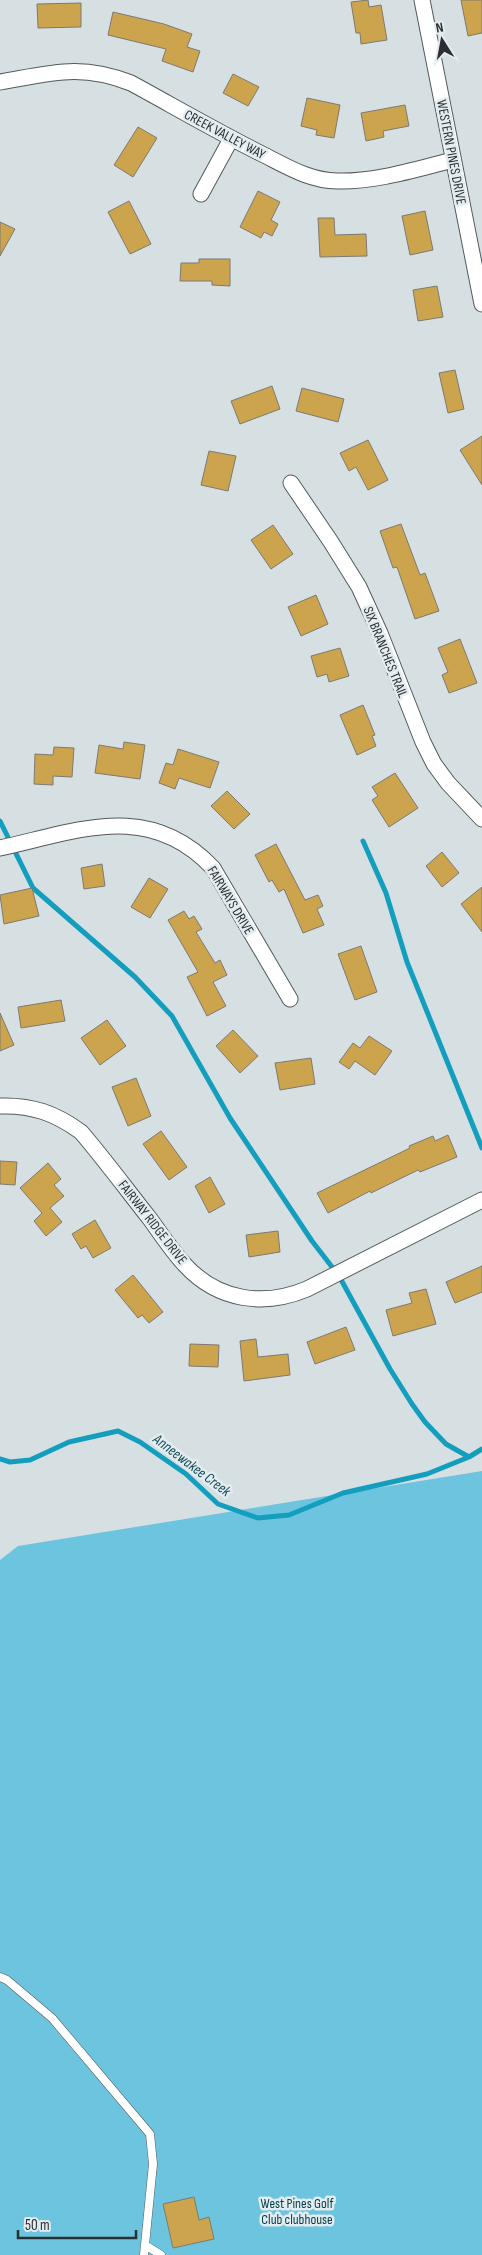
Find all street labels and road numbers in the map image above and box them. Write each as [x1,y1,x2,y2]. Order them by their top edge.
street label: WESTERN PINES DRIVE [433,98,470,206]
street label: CREEK VALLEY WAY [181,106,268,163]
street label: SIX BRANCHES TRAIL [360,604,412,700]
street label: FAIRWAYS DRIVE [204,863,258,938]
street label: FAIRWAY RIDGE DRIVE [114,1177,191,1268]

